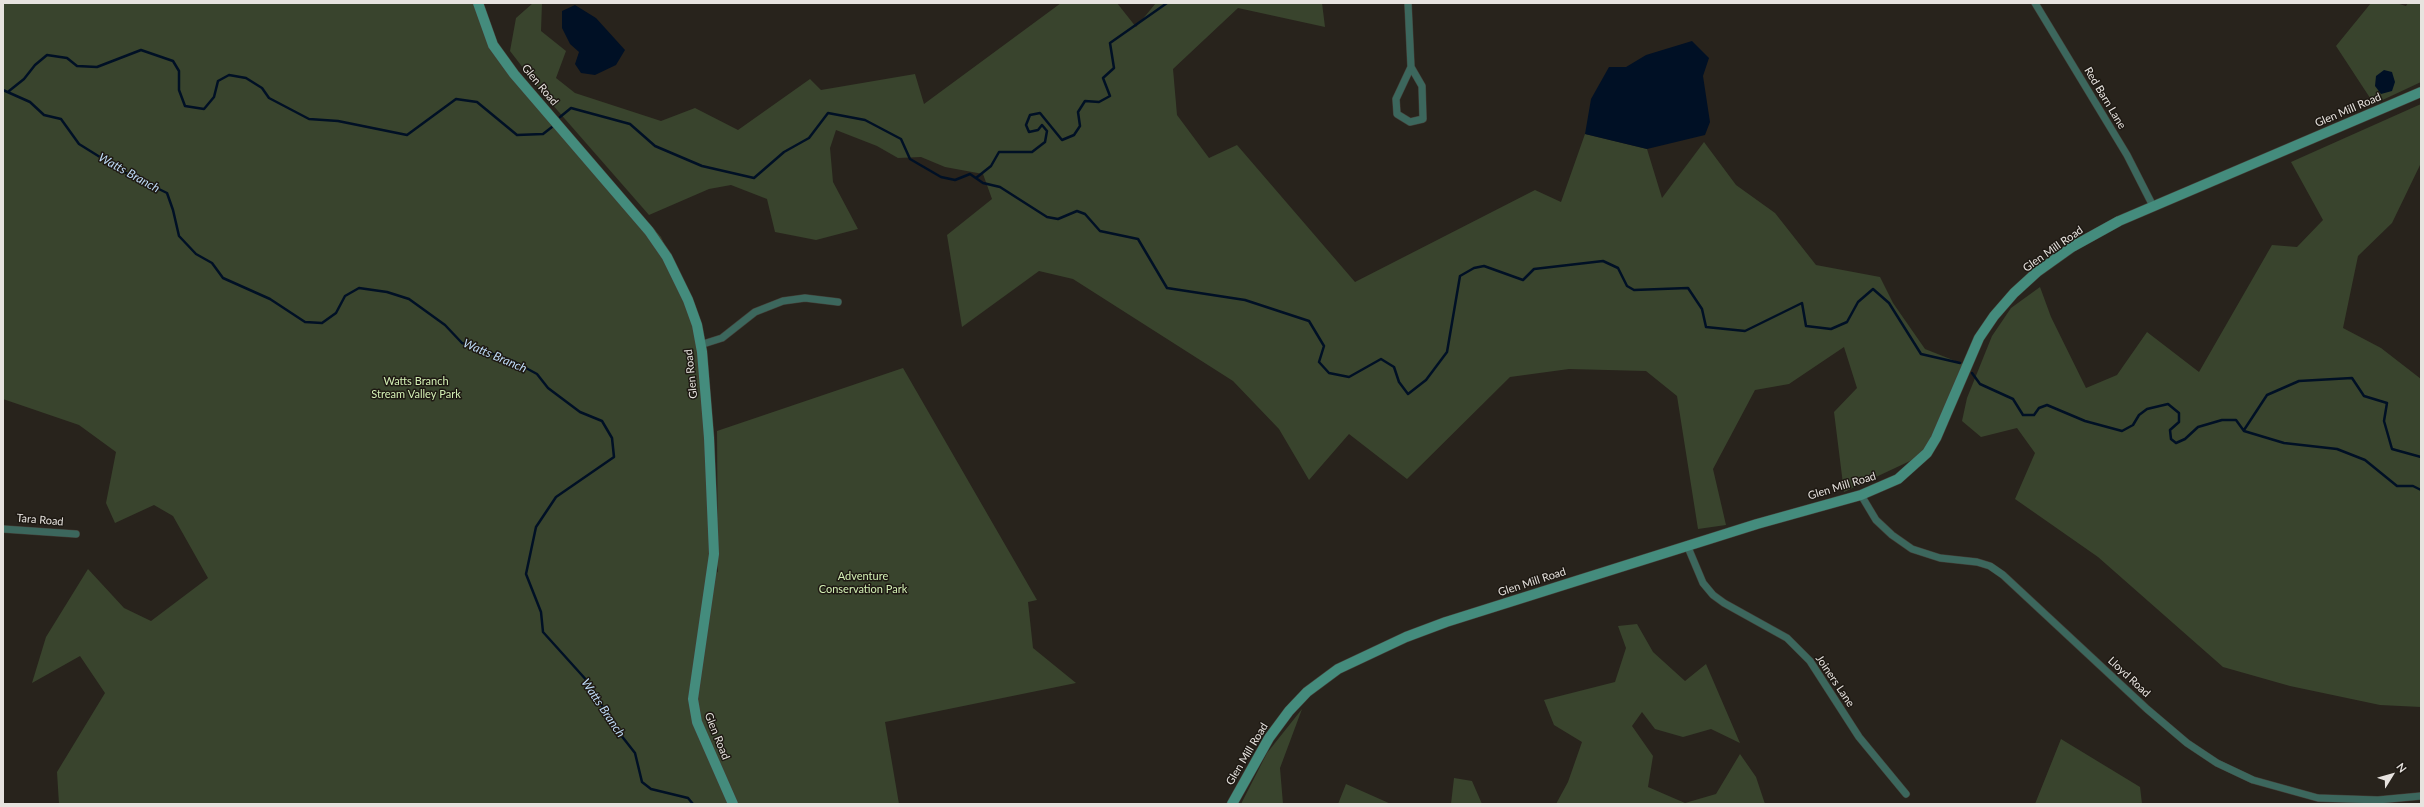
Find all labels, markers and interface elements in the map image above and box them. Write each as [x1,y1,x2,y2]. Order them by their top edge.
street label: Glen Road [519,62,561,108]
street label: Red Barn Lane [2081,65,2129,131]
street label: Glen Mill Road [2313,90,2383,130]
water label: Watts Branch [96,150,162,196]
street label: Glen Mill Road [2020,223,2086,275]
water label: Watts Branch [461,336,529,376]
street label: Glen Road [682,349,700,399]
park label: Watts Branch Stream Valley Park [371,374,461,400]
street label: Glen Mill Road [1806,469,1878,503]
street label: Tara Road [16,511,64,529]
street label: Glen Mill Road [1496,565,1568,599]
park label: Adventure Conservation Park [819,569,907,595]
street label: Joiners Lane [1813,652,1857,710]
street label: Lloyd Road [2105,654,2153,700]
water label: Watts Branch [578,676,628,740]
street label: Glen Road [702,710,732,762]
street label: Glen Mill Road [1223,720,1271,788]
north arrow [2372,755,2412,795]
text: N [2394,760,2410,775]

